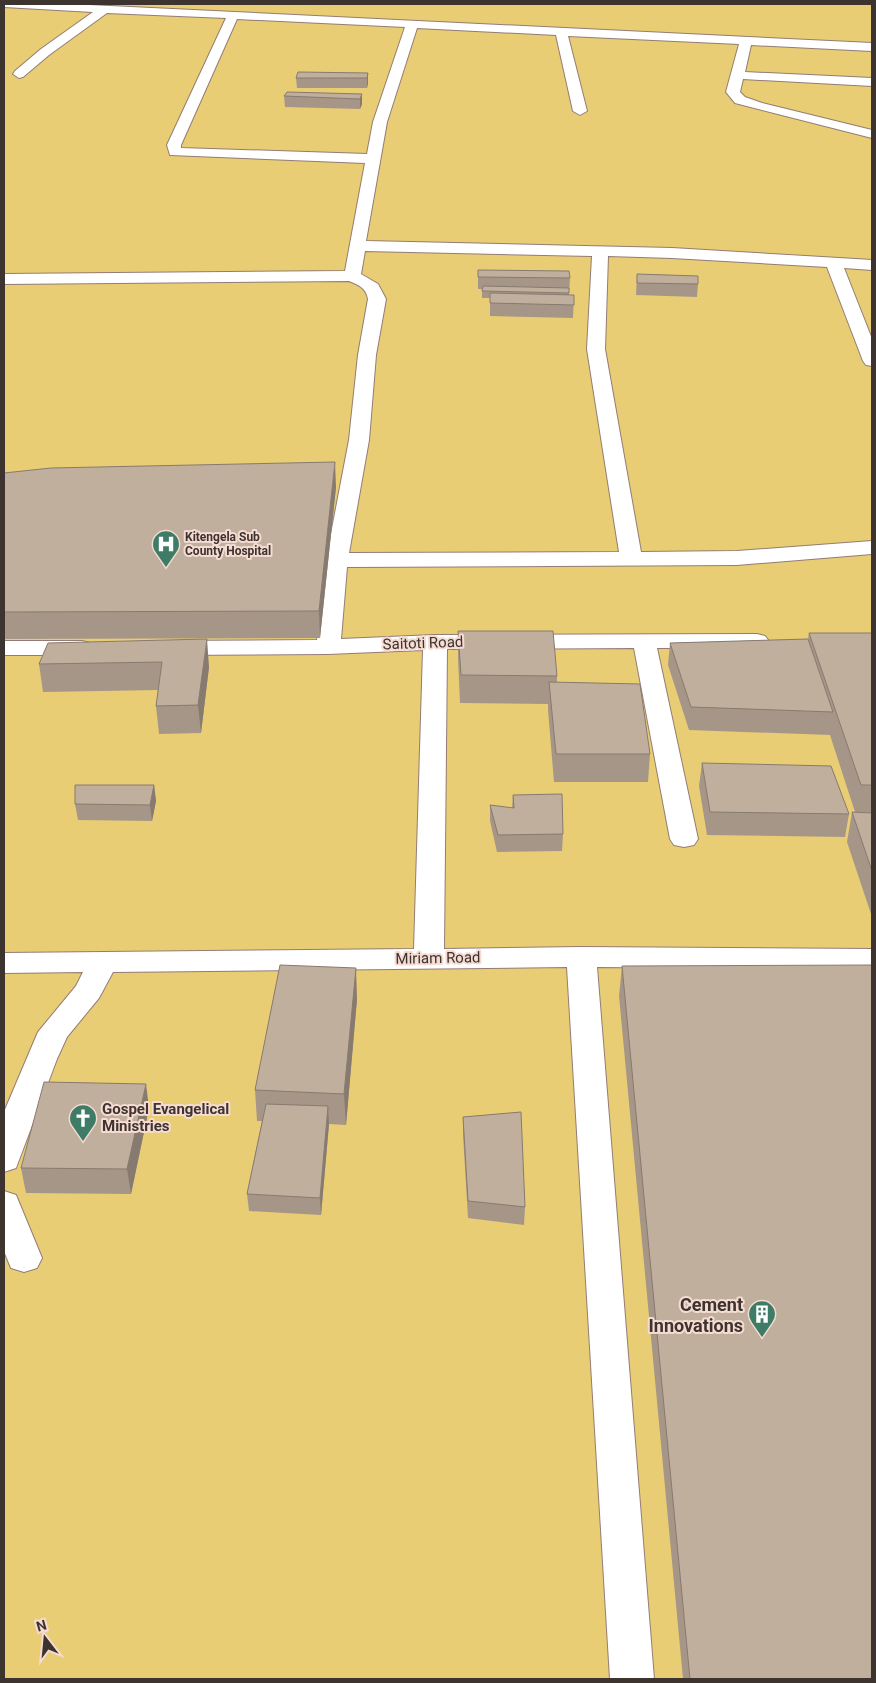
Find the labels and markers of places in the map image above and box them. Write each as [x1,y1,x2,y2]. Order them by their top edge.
hospital icon: Kitengela Sub County Hospital [151,529,181,568]
place label: Kitengela Sub County Hospital [185,530,271,558]
place label: Gospel Evangelical Ministries [102,1100,229,1135]
church icon: Gospel Evangelical Ministries [68,1103,98,1142]
place label: Cement Innovations [649,1294,743,1336]
building icon: Cement Innovations [747,1299,777,1338]

